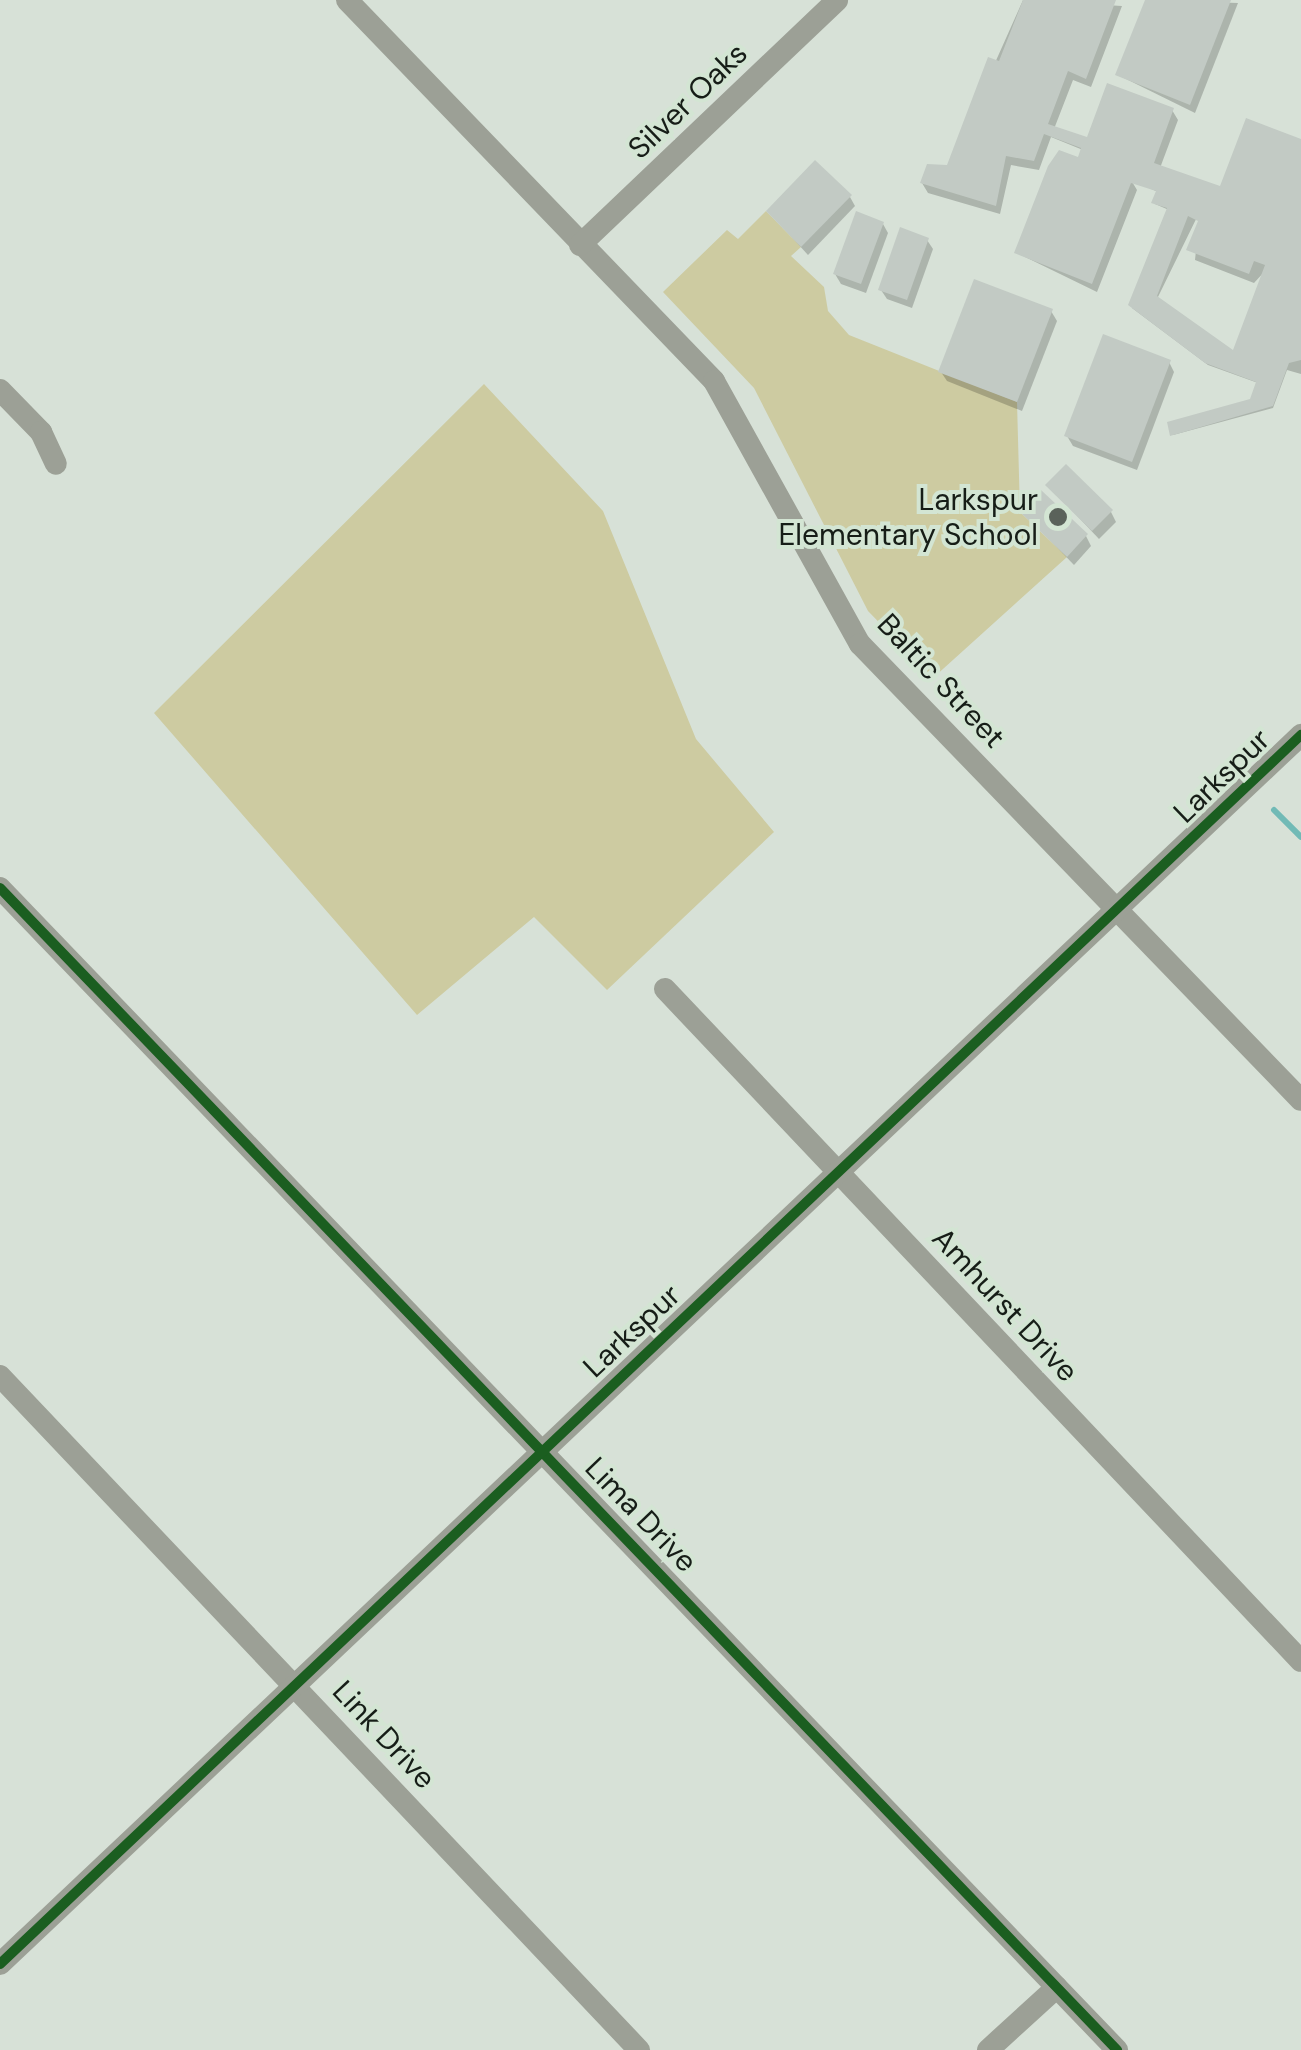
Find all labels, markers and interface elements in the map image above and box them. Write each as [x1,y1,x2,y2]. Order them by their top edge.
street label: Silver Oaks [621,35,755,167]
place label: Larkspur Elementary School [778,482,1038,552]
marker: Larkspur Elementary School [1047,506,1069,528]
street label: Baltic Street [870,606,1012,756]
street label: Larkspur [1166,722,1278,830]
street label: Amhurst Drive [925,1221,1085,1389]
street label: Larkspur [576,1277,688,1385]
street label: Lima Drive [578,1450,704,1580]
street label: Link Drive [325,1674,443,1796]

